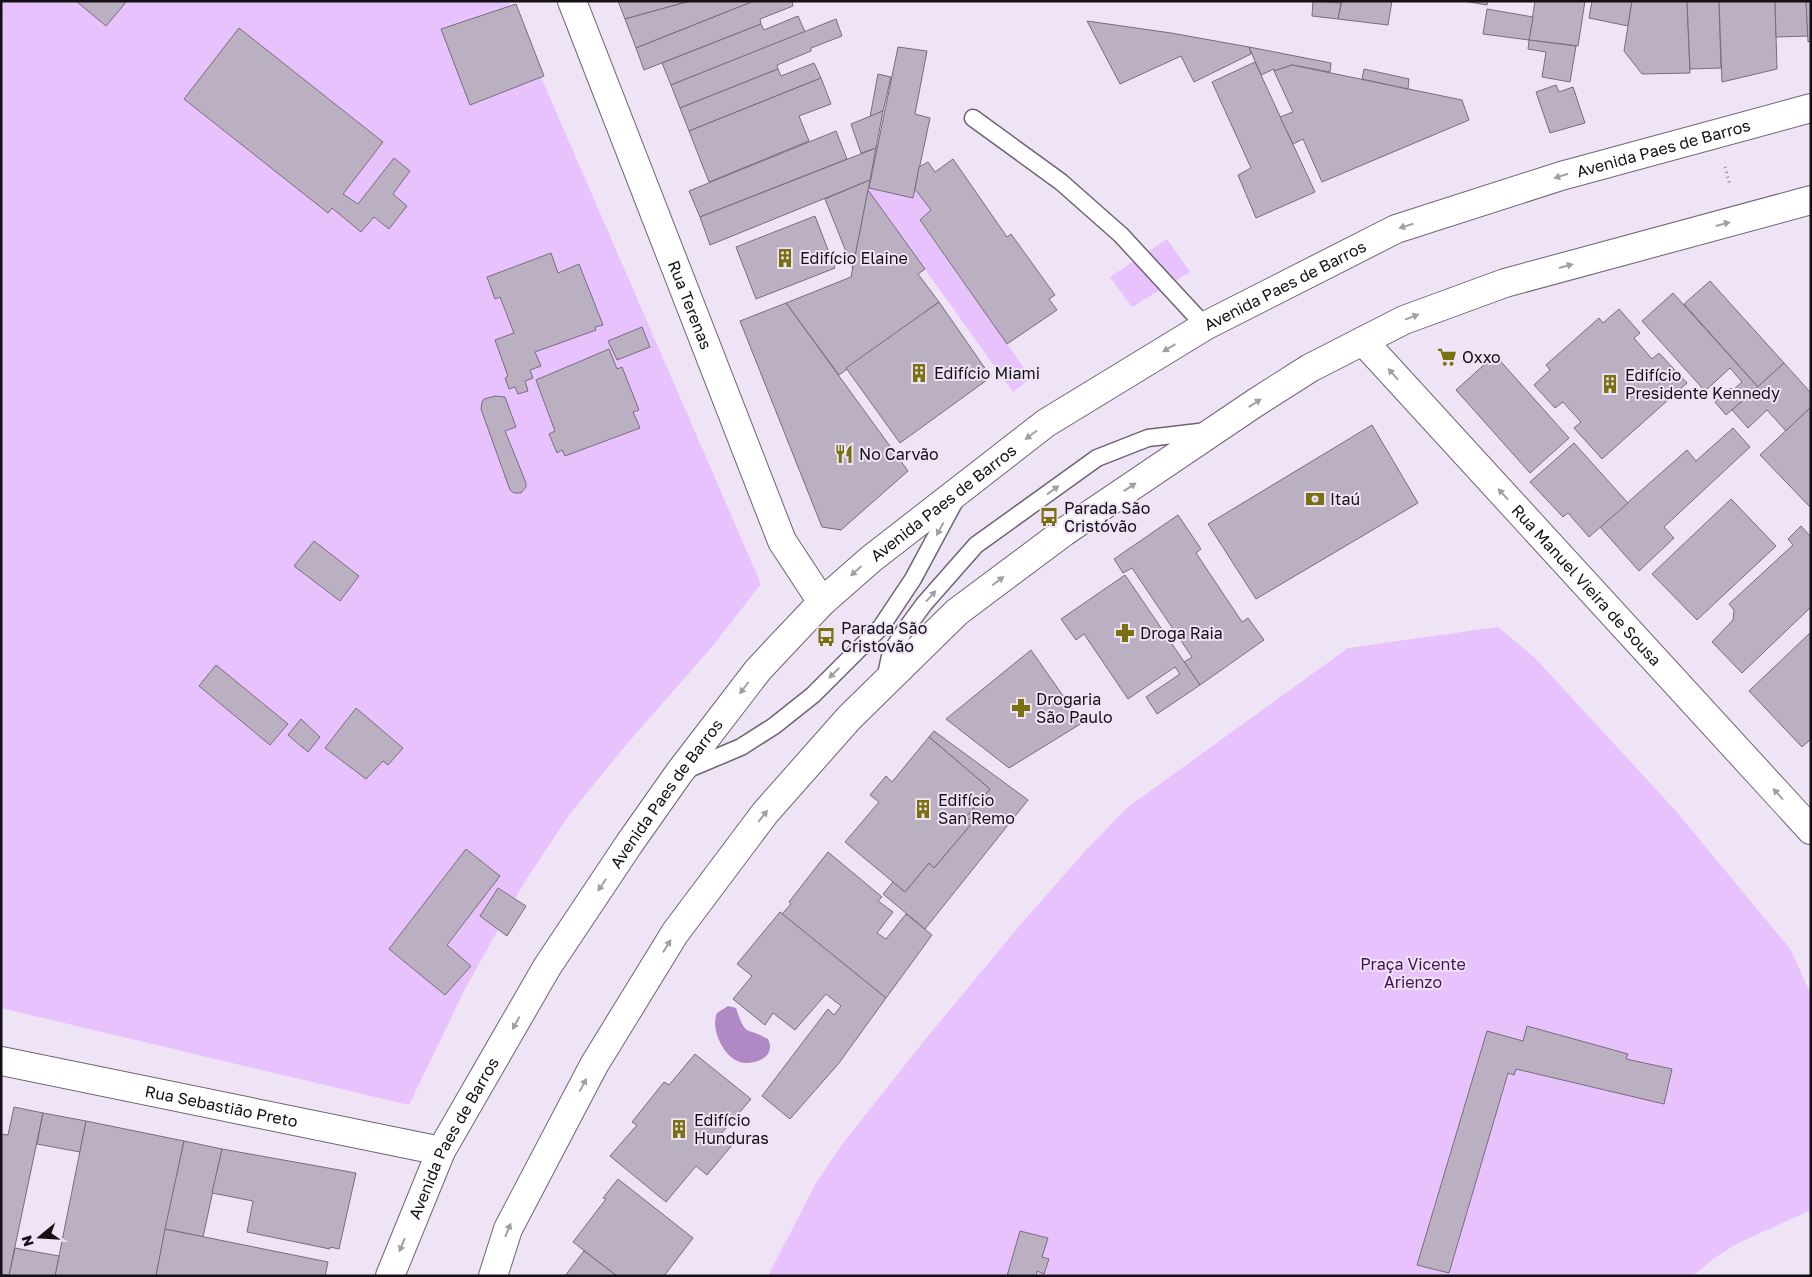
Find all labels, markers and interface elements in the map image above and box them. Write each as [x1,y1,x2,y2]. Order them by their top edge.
street label: Avenida Paes de Barros [1574,115,1753,181]
one-way arrow [1553,172,1568,180]
one-way arrow [1716,219,1731,227]
one-way arrow [1399,223,1414,230]
street label: Avenida Paes de Barros [1201,236,1369,335]
building icon: Edifício Elaine [774,247,796,269]
place label: Edifício Elaine [800,248,908,268]
street label: Rua Terenas [664,257,716,352]
one-way arrow [1559,262,1574,270]
one-way arrow [1405,313,1420,320]
one-way arrow [1162,344,1175,353]
supermarket icon: Oxxo [1436,346,1458,368]
place label: Oxxo [1462,347,1501,367]
building icon: Edifício Miami [908,362,930,384]
place label: Edifício Miami [934,363,1040,383]
place label: Edifício Presidente Kennedy [1625,365,1780,403]
one-way arrow [1387,368,1399,380]
building icon: Edifício Presidente Kennedy [1599,373,1621,395]
one-way arrow [1248,399,1261,408]
one-way arrow [1025,429,1038,440]
street label: Avenida Paes de Barros [866,440,1020,566]
restaurant icon: No Carvão [833,443,855,465]
place label: No Carvão [859,444,939,464]
one-way arrow [1124,482,1137,492]
one-way arrow [1046,485,1060,495]
bank icon: Itaú [1304,488,1326,510]
one-way arrow [1497,488,1509,500]
place label: Itaú [1330,489,1360,509]
place label: Parada São Cristóvão [1064,498,1150,536]
street label: Rua Manuel Vieira de Sousa [1508,500,1666,670]
bus stop icon: Parada São Cristóvão [1038,506,1060,528]
one-way arrow [936,522,944,537]
one-way arrow [850,566,863,577]
one-way arrow [991,576,1004,587]
one-way arrow [925,591,937,603]
place label: Parada São Cristovão [841,618,927,656]
pharmacy icon: Droga Raia [1114,622,1136,644]
place label: Droga Raia [1140,623,1223,643]
bus stop icon: Parada São Cristovão [815,626,837,648]
one-way arrow [829,667,841,679]
one-way arrow [739,681,749,695]
place label: Drogaria São Paulo [1036,689,1112,727]
pharmacy icon: Drogaria São Paulo [1010,697,1032,719]
street label: Avenida Paes de Barros [606,715,727,872]
one-way arrow [1772,789,1784,801]
place label: Edifício San Remo [938,790,1015,828]
building icon: Edifício San Remo [912,798,934,820]
one-way arrow [758,809,769,822]
one-way arrow [597,878,606,892]
one-way arrow [662,940,672,953]
park label: Praça Vicente Arienzo [1360,954,1466,992]
one-way arrow [512,1016,520,1030]
street label: Avenida Paes de Barros [404,1054,503,1222]
one-way arrow [579,1078,587,1093]
street label: Rua Sebastião Preto [143,1081,300,1131]
place label: Edifício Hunduras [694,1110,769,1148]
building icon: Edifício Hunduras [668,1118,690,1140]
north arrow [15,1212,65,1262]
one-way arrow [505,1223,513,1237]
text: N [17,1233,37,1249]
one-way arrow [398,1238,406,1253]

